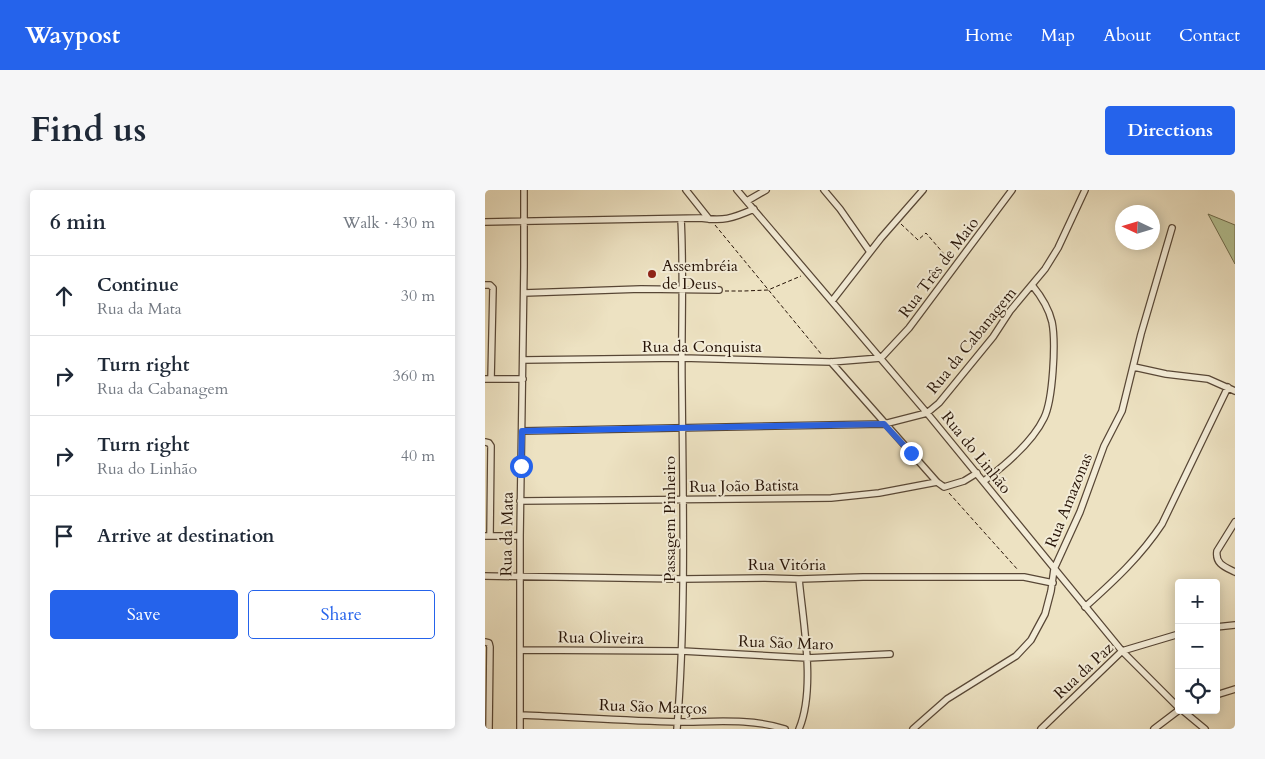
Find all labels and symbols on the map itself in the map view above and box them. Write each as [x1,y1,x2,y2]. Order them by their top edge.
north arrow [1115,205,1160,250]
street label: Rua Três de Maio [894,212,984,322]
place label: Assembréia de Deus [662,255,738,295]
marker: Assembréia de Deus [646,268,658,280]
street label: Rua da Cabanagem [922,282,1022,399]
street label: Rua da Conquista [642,336,762,358]
street label: Rua do Linhão [936,407,1017,499]
route end [900,442,923,465]
street label: Rua Amazonas [1040,450,1098,551]
route start [510,455,533,478]
street label: Passagem Pinheiro [659,456,681,582]
street label: Rua João Batista [689,474,799,498]
street label: Rua da Mata [495,491,519,577]
street label: Rua Vitória [748,554,826,576]
street label: Rua Oliveira [558,626,644,650]
street label: Rua São Maro [738,630,834,656]
street label: Rua da Paz [1049,637,1118,704]
street label: Rua São Marços [599,694,707,720]

